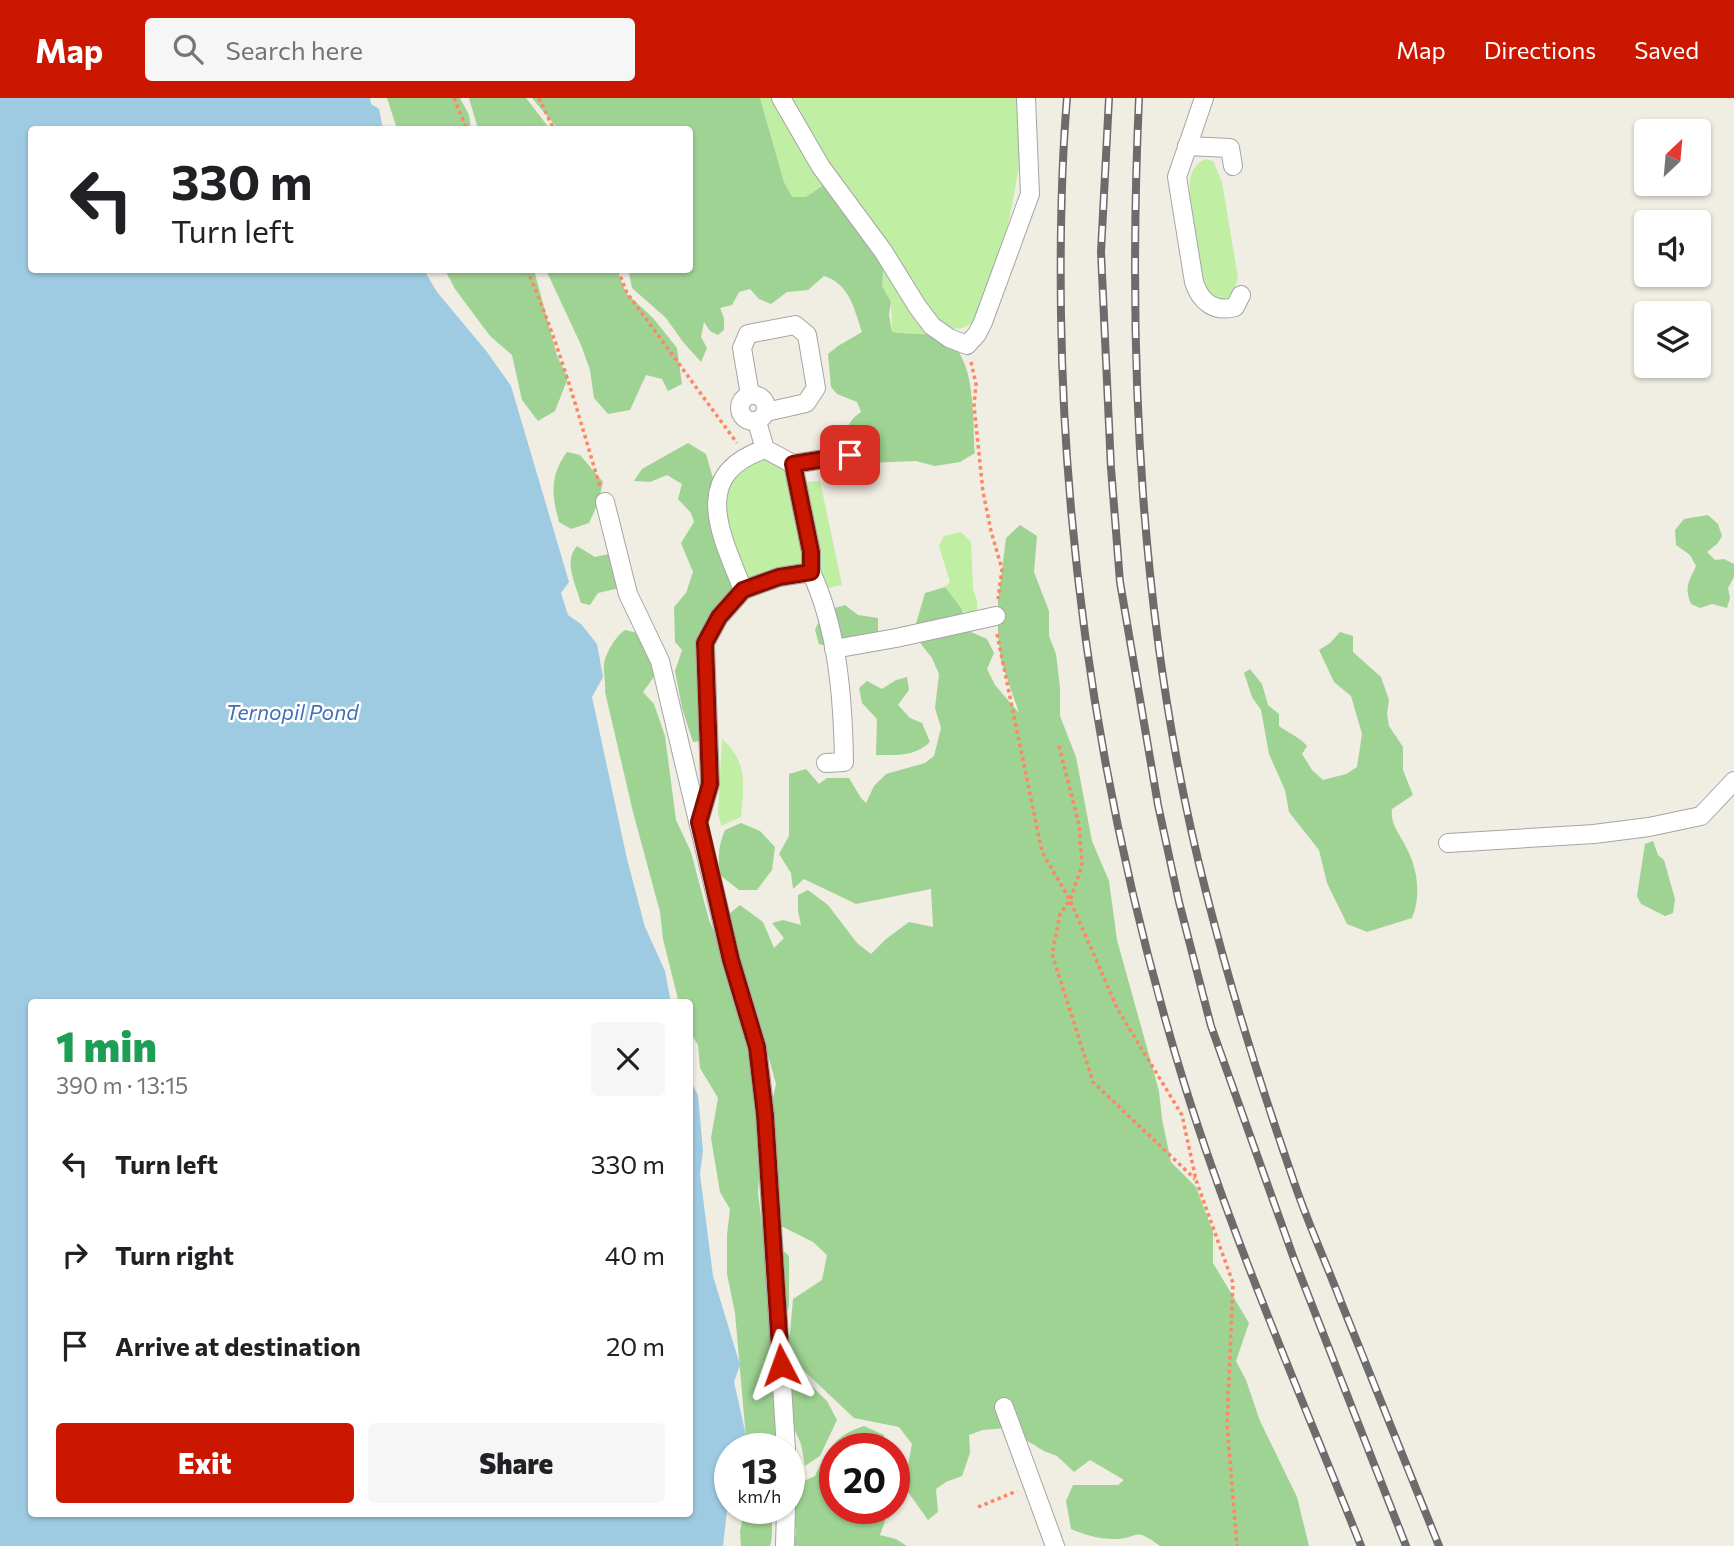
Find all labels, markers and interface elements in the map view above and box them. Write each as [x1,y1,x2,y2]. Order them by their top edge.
search box [145,18,635,81]
text: Map [35,29,103,70]
icon: search [169,30,207,68]
text: Search here [225,34,363,65]
text: Map [1396,35,1446,64]
text: Directions [1484,35,1596,64]
text: Saved [1634,35,1699,64]
north arrow [1634,119,1712,196]
map controls [1634,119,1711,378]
text: 330 m [171,150,312,210]
icon: left [56,154,147,245]
text: Turn left [171,210,295,250]
button: sound [1634,210,1711,287]
button: layers [1634,301,1711,378]
pin [820,425,880,485]
icon: arrive [831,436,869,474]
water label: Ternopil Pond [226,699,359,724]
text: 1 min [56,1019,157,1071]
button: close [591,1022,665,1096]
text: 390 m · 13:15 [56,1071,188,1099]
icon: left [56,1145,94,1183]
text: Turn left [115,1148,218,1179]
text: 330 m [591,1148,665,1179]
icon: right [56,1236,94,1274]
text: Turn right [115,1239,234,1270]
text: 40 m [605,1239,665,1270]
icon: arrive [56,1327,94,1365]
position arrow [744,1328,818,1402]
text: Arrive at destination [115,1330,361,1361]
text: 20 m [606,1330,665,1361]
button: Exit [56,1423,354,1503]
button: Share [368,1423,665,1503]
speed limit sign: 20 [819,1433,910,1524]
text: 13 [741,1448,778,1491]
text: km/h [738,1485,781,1507]

